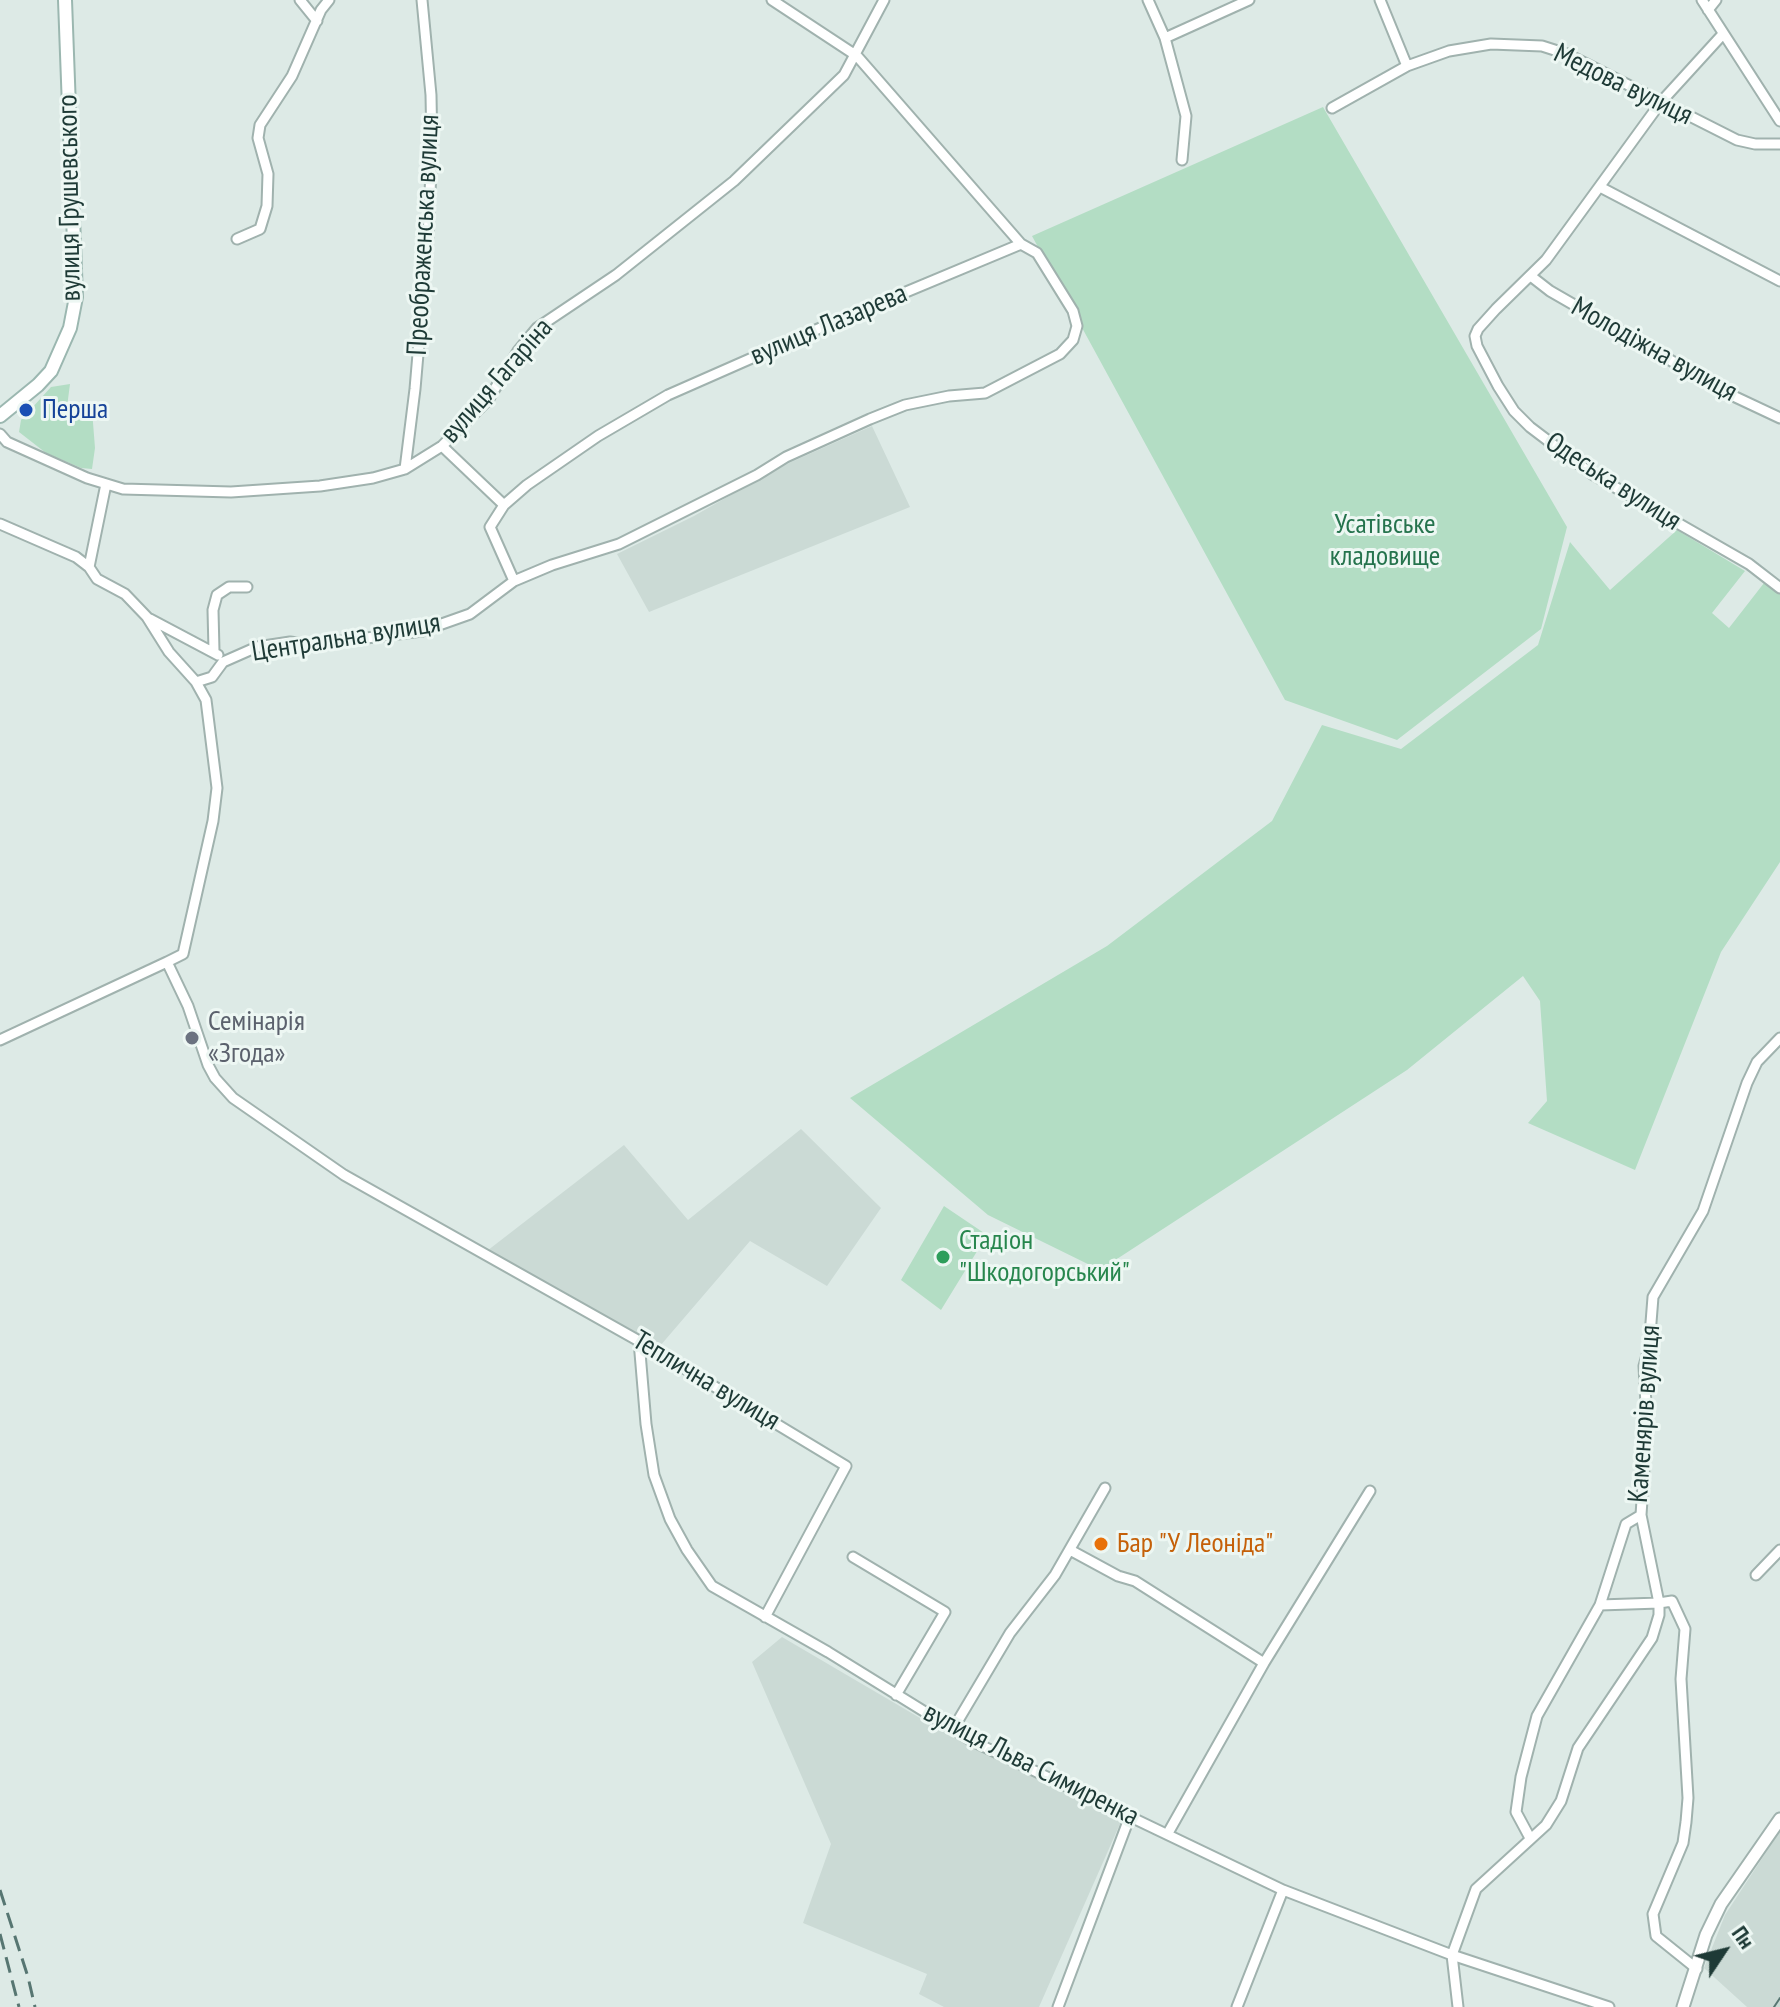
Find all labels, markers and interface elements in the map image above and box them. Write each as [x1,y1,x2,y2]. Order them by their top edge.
street label: Медова вулиця [1548,37,1698,133]
street label: вулиця Грушевського [51,94,89,302]
street label: Преображенська вулиця [401,114,447,356]
street label: вулиця Лазарева [746,277,912,373]
street label: Молодіжна вулиця [1565,291,1743,409]
street label: вулиця Гагаріна [434,312,560,450]
place label: Перша [42,393,108,427]
marker: Перша [17,401,35,419]
street label: Одеська вулиця [1539,426,1687,538]
park label: Усатівське кладовище [1330,508,1440,574]
street label: Центральна вулиця [249,606,443,670]
place label: Семінарія «Згода» [208,1005,305,1071]
marker: Семінарія «Згода» [183,1029,201,1047]
place label: Стадіон "Шкодогорський" [959,1224,1130,1290]
marker: Стадіон "Шкодогорський" [934,1248,952,1266]
street label: Теплична вулиця [626,1324,786,1438]
street label: Каменярів вулиця [1622,1324,1668,1504]
place label: Бар "У Леоніда" [1117,1527,1273,1561]
marker: Бар "У Леоніда" [1092,1535,1110,1553]
street label: вулиця Льва Симиренка [918,1696,1144,1834]
north arrow [1684,1911,1764,1991]
text: Пн [1726,1920,1761,1954]

